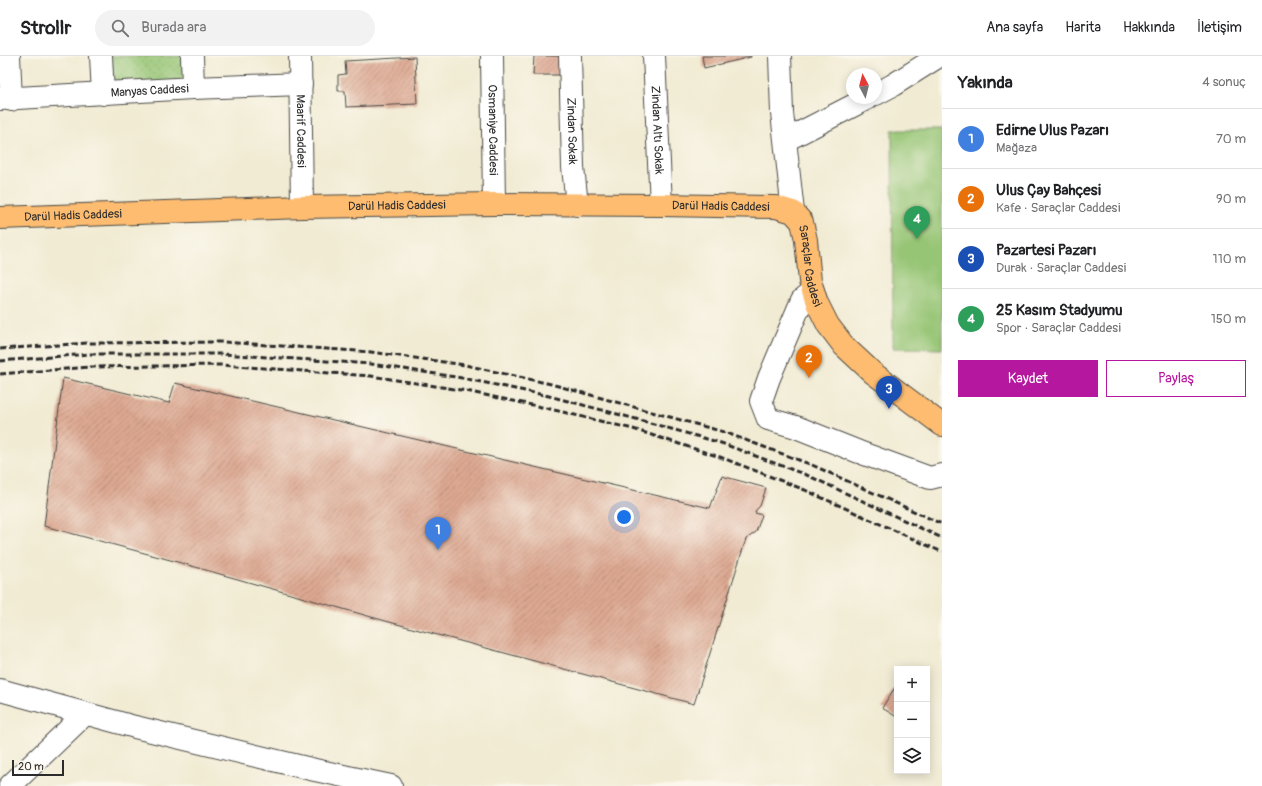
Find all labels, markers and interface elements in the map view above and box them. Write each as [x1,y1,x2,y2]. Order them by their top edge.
search box [95,10,375,46]
text: Strollr [20,16,71,40]
icon: search [109,17,131,39]
text: Burada ara [141,18,206,37]
text: Ana sayfa [986,19,1043,36]
text: Harita [1065,19,1101,36]
text: Hakkında [1123,19,1175,36]
text: İletişim [1197,19,1242,36]
north arrow [846,68,882,104]
text: Yakında [958,72,1013,93]
text: 4 sonuç [1202,74,1246,90]
street label: Manyas Caddesi [110,81,189,101]
street label: Osmaniye Caddesi [484,84,501,176]
street label: Zindan Altı Sokak [647,85,667,175]
street label: Maarif Caddesi [293,94,308,168]
street label: Zindan Sokak [563,97,580,165]
text: Edirne Ulus Pazarı [996,121,1109,140]
text: 1 [968,131,974,147]
text: 70 m [1216,131,1246,147]
text: Mağaza [996,140,1037,156]
text: Ulus Çay Bahçesi [996,181,1101,200]
text: 2 [967,191,975,207]
text: 90 m [1216,191,1246,207]
street label: Darül Hadis Caddesi [348,198,446,214]
street label: Darül Hadis Caddesi [672,198,770,215]
text: Kafe · Saraçlar Caddesi [996,200,1120,216]
pin: 4 [904,206,930,239]
street label: Darül Hadis Caddesi [24,207,122,225]
street label: Saraçlar Caddesi [795,223,825,310]
text: Pazartesi Pazarı [996,241,1096,260]
text: 3 [967,251,975,267]
text: 110 m [1213,251,1246,267]
text: Durak · Saraçlar Caddesi [996,260,1126,276]
text: 25 Kasım Stadyumu [996,301,1123,320]
text: 4 [967,311,975,327]
text: 150 m [1211,311,1246,327]
text: Spor · Saraçlar Caddesi [996,320,1121,336]
pin: 2 [796,345,822,378]
button: Kaydet [958,360,1098,397]
button: Paylaş [1106,360,1246,397]
pin: 3 [876,376,902,409]
your location [614,507,634,527]
pin: 1 [425,517,451,550]
map controls [894,666,930,774]
button: + [894,666,930,702]
button: − [894,702,930,738]
button: layers [894,738,930,774]
scale bar [12,758,64,777]
text: 20 m [18,760,44,773]

